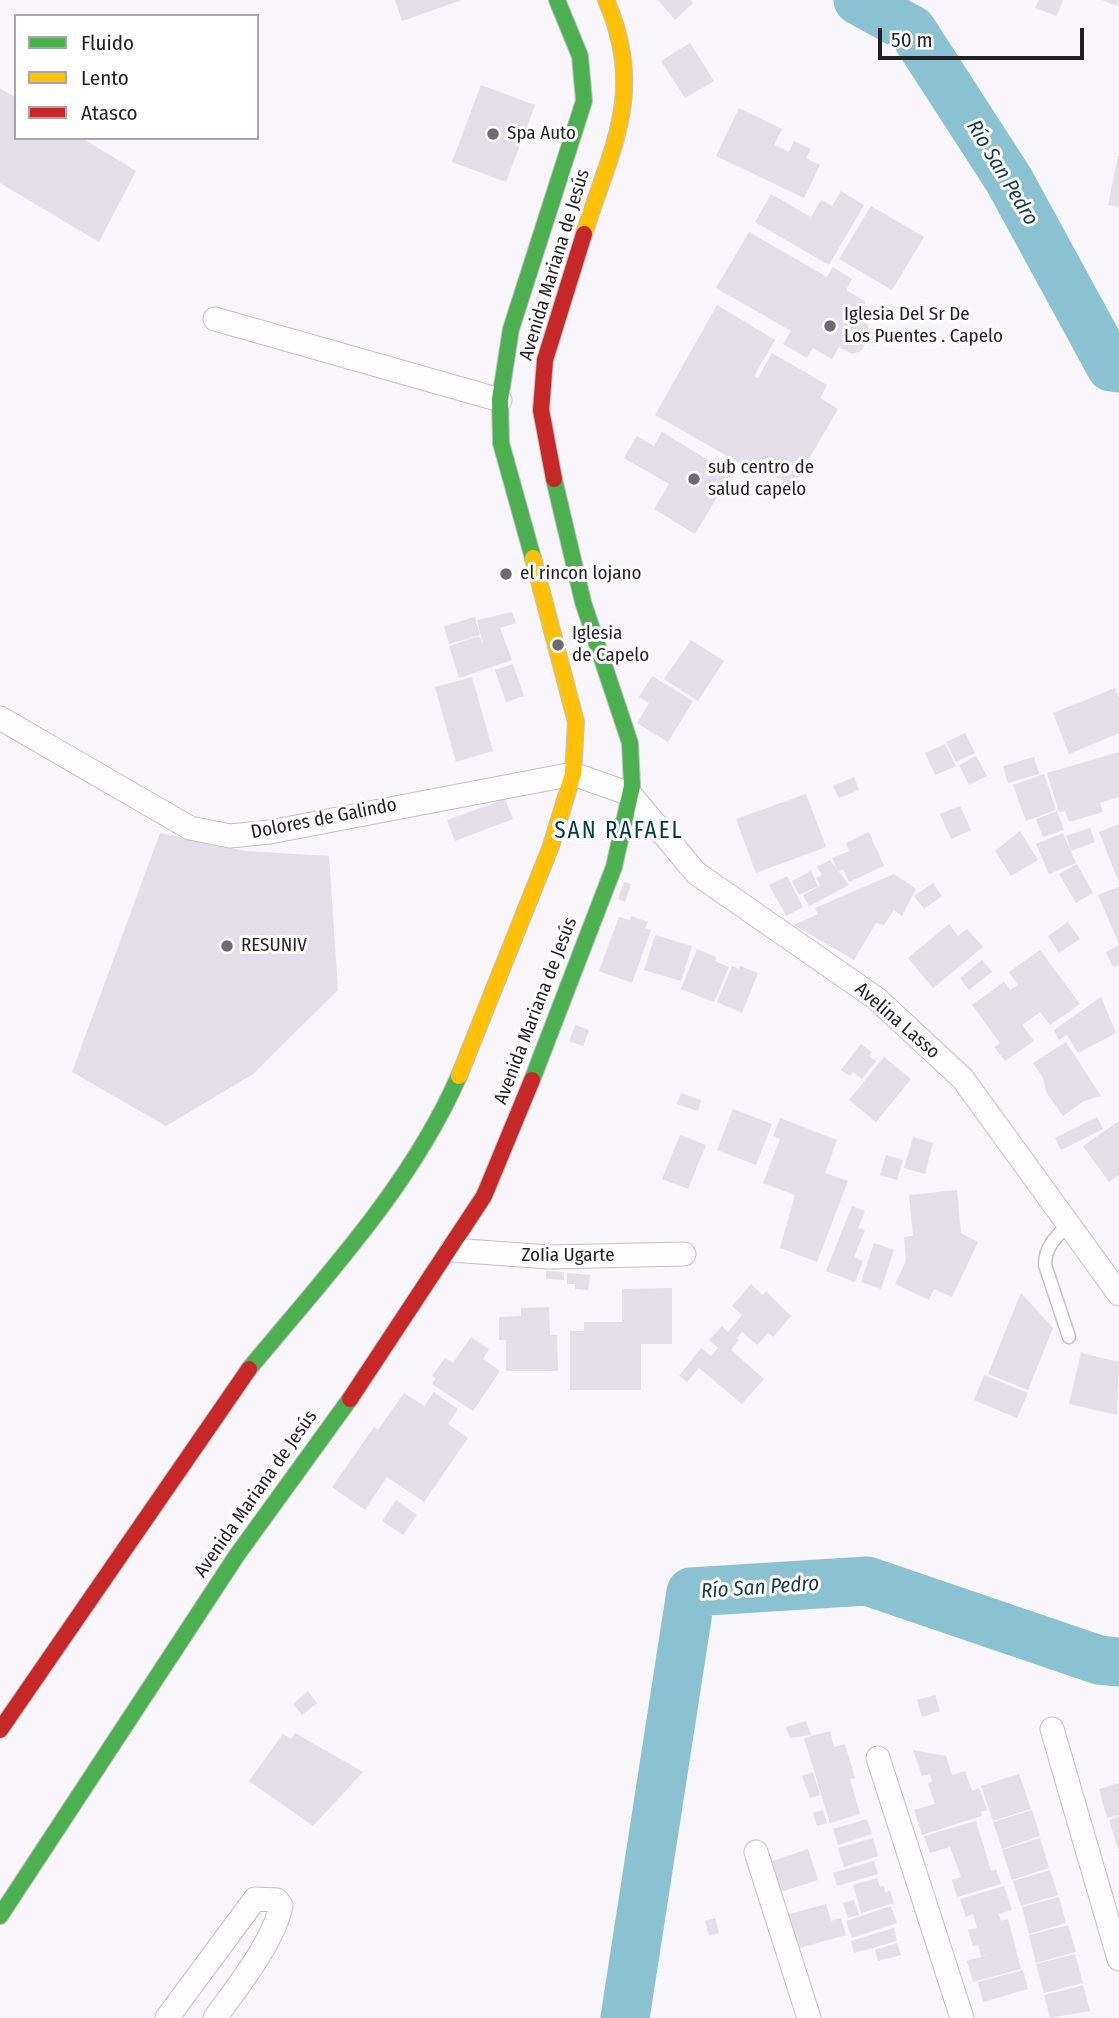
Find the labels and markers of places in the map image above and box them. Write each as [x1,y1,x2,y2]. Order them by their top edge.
place label: Spa Auto [507,123,576,145]
marker: Spa Auto [485,126,501,142]
place label: Iglesia Del Sr De Los Puentes . Capelo [844,304,1003,348]
marker: Iglesia Del Sr De Los Puentes . Capelo [822,318,838,334]
place label: sub centro de salud capelo [708,457,814,501]
marker: sub centro de salud capelo [686,471,702,487]
place label: el rincon lojano [520,563,642,585]
marker: el rincon lojano [498,566,514,582]
place label: Iglesia de Capelo [572,623,649,667]
marker: Iglesia de Capelo [550,637,566,653]
place label: RESUNIV [241,935,307,957]
marker: RESUNIV [219,938,235,954]

